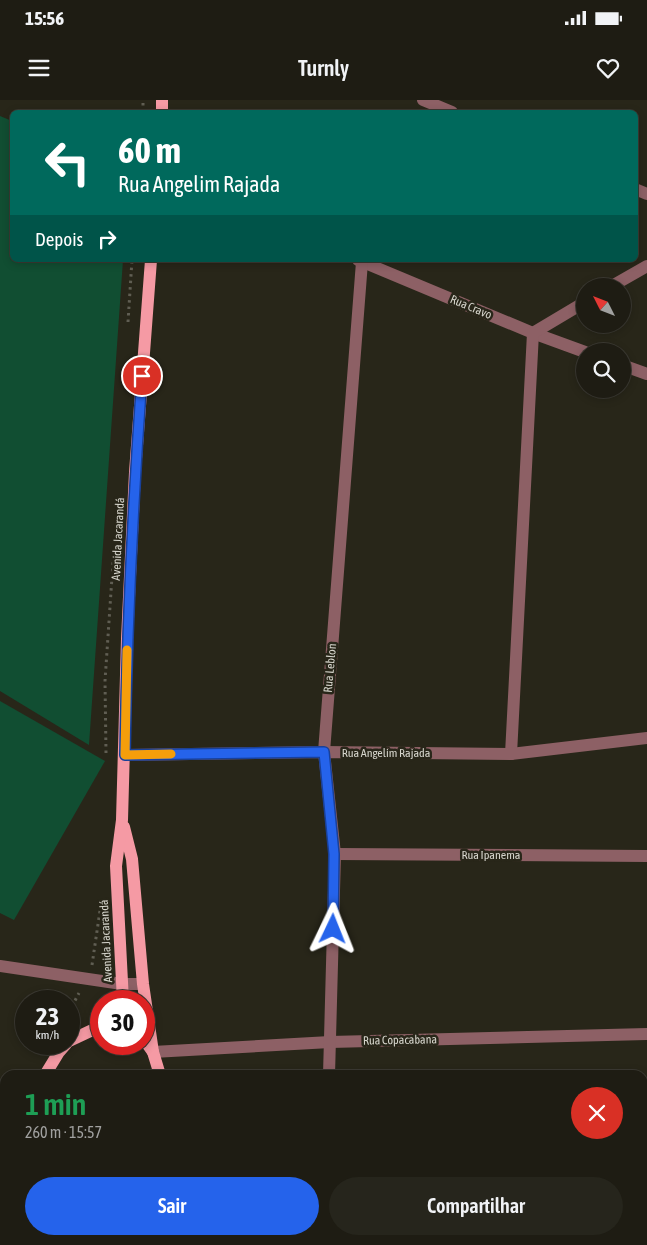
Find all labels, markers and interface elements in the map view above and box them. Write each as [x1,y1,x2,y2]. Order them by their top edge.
text: 15:56 [25,7,64,29]
icon: menu [25,54,53,82]
icon: heart [594,54,622,82]
text: Turnly [298,55,349,81]
icon: left [35,130,100,195]
text: 60 m [118,130,181,170]
text: Rua Angelim Rajada [118,171,280,197]
icon: right [93,225,121,253]
text: Depois [35,228,83,250]
north arrow [576,278,631,332]
map controls [576,278,631,398]
street label: Rua Cravo [448,292,494,322]
button: search [576,343,631,398]
pin [121,355,163,397]
icon: arrive [128,362,156,390]
street label: Avenida Jacarandá [109,497,127,581]
street label: Rua Leblon [321,643,339,693]
street label: Rua Angelim Rajada [342,746,430,760]
street label: Rua Ipanema [462,848,520,862]
street label: Avenida Jacarandá [97,899,115,983]
position arrow [306,902,358,954]
speed limit sign: 30 [90,990,155,1055]
text: 23 [36,1002,59,1030]
text: km/h [36,1028,59,1042]
street label: Rua Copacabana [363,1032,437,1048]
text: 1 min [25,1087,86,1121]
button: close [571,1087,623,1139]
text: 260 m · 15:57 [25,1123,102,1141]
button: Sair [25,1177,319,1235]
button: Compartilhar [329,1177,623,1235]

